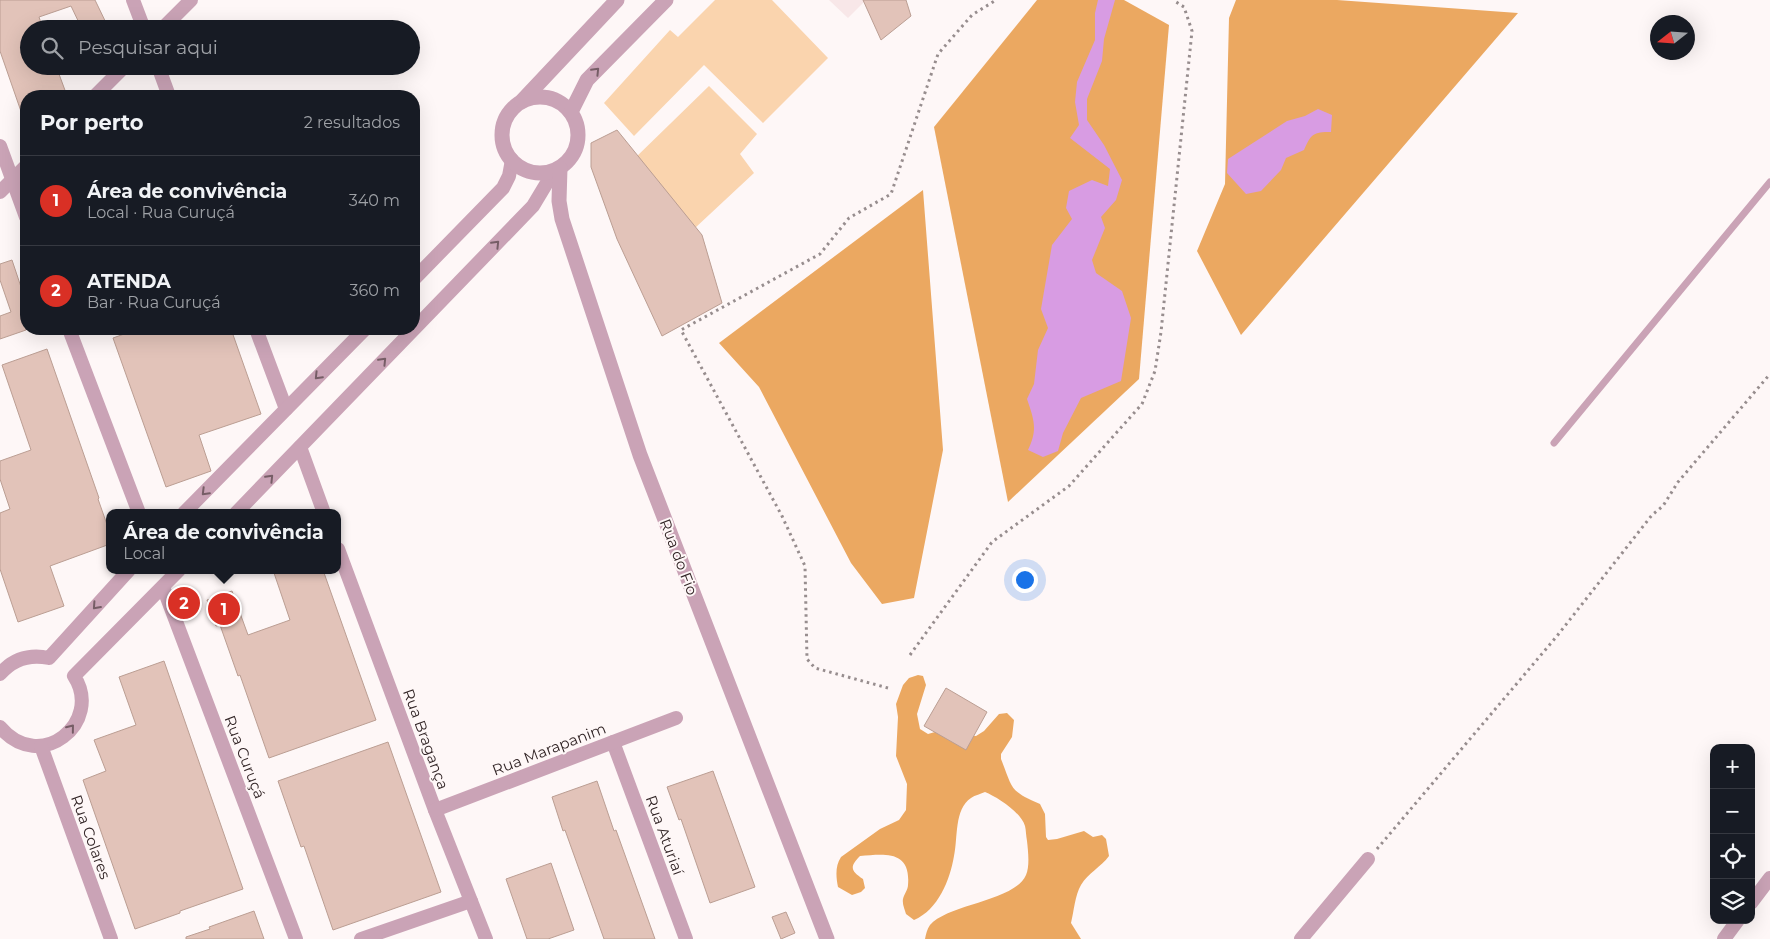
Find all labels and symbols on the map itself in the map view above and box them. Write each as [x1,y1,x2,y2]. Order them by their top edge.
north arrow [1650,15,1695,60]
one-way arrow [590,68,599,77]
one-way arrow [490,241,499,250]
one-way arrow [377,358,386,367]
one-way arrow [315,370,324,379]
one-way arrow [264,475,273,484]
one-way arrow [201,486,210,495]
street label: Rua do Fio [656,516,702,598]
your location [1012,567,1038,593]
pin: 2 [168,584,200,622]
pin: 1 [208,590,240,628]
one-way arrow [93,601,102,610]
street label: Rua Bragança [399,686,453,792]
street label: Rua Curuçá [220,713,270,801]
street label: Rua Marapanim [489,719,609,779]
one-way arrow [65,725,74,734]
street label: Rua Colares [67,792,115,882]
street label: Rua Aturiaí [642,793,689,878]

